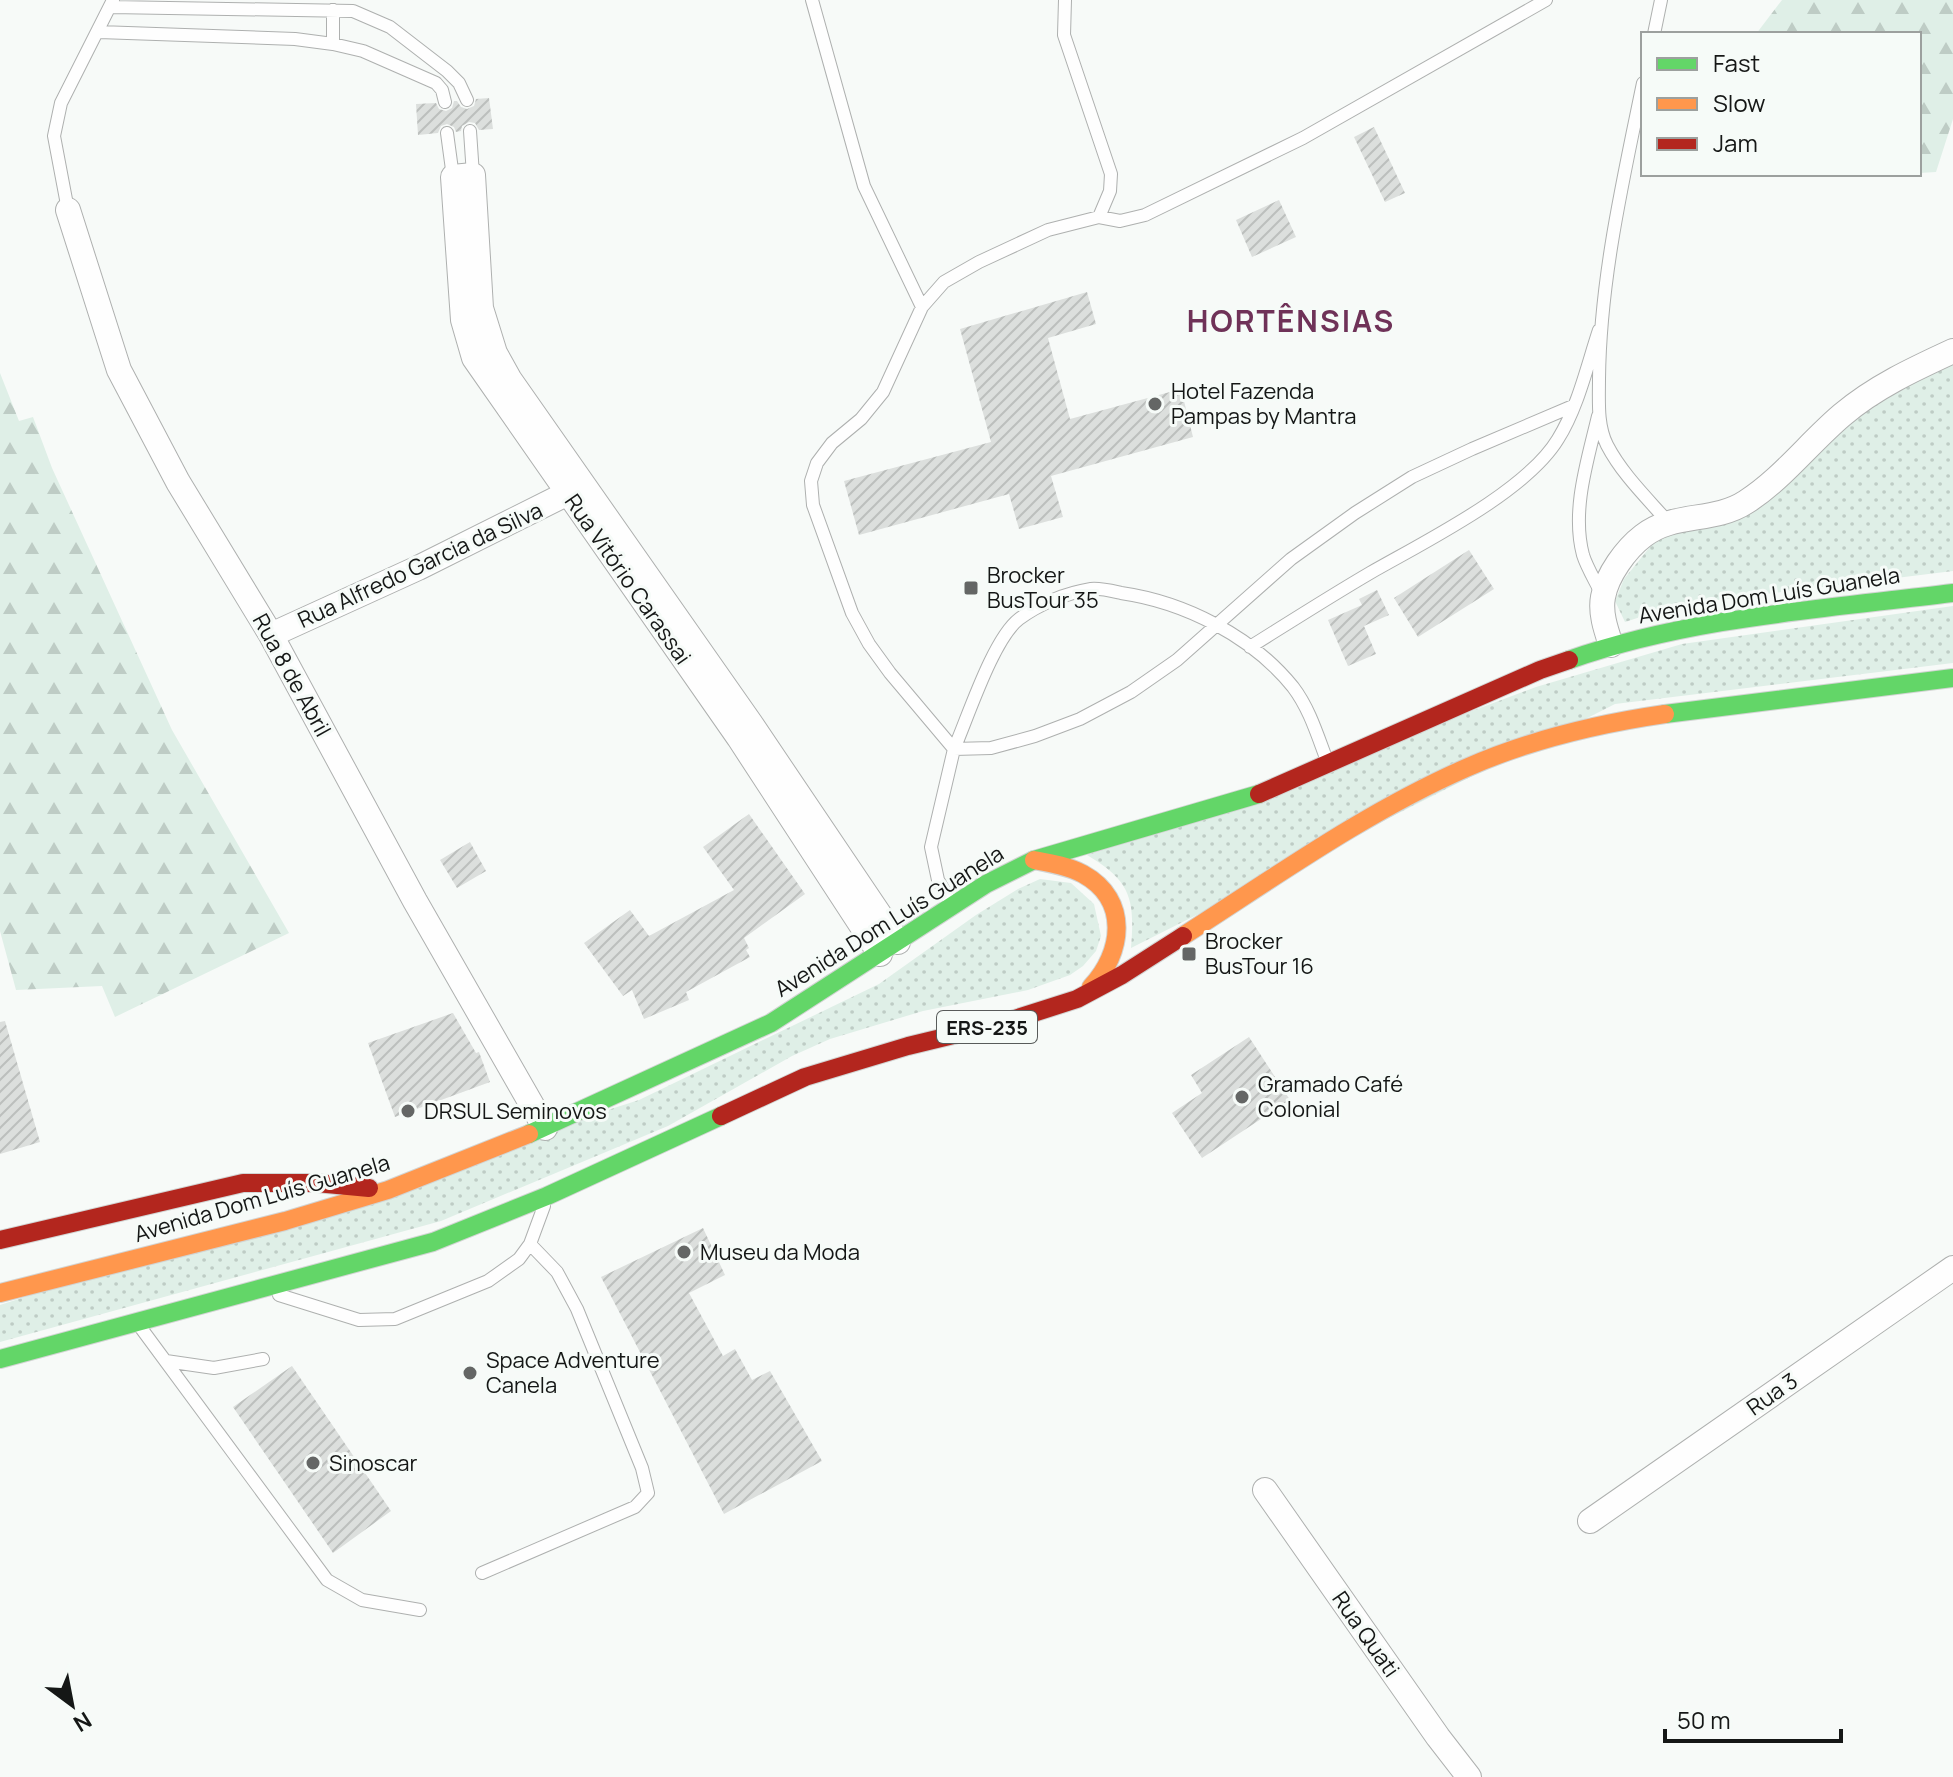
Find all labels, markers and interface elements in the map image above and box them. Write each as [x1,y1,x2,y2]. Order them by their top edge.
legend [1641,32,1921,176]
text: Fast [1713,46,1760,79]
text: Slow [1713,86,1766,119]
text: Jam [1713,126,1758,159]
district label: HORTÊNSIAS [1187,300,1395,341]
place label: Hotel Fazenda Pampas by Mantra [1171,376,1357,431]
marker: Hotel Fazenda Pampas by Mantra [1146,395,1164,413]
street label: Rua Vitório Carassai [558,488,698,670]
street label: Rua Alfredo Garcia da Silva [293,495,547,635]
place label: Brocker BusTour 35 [987,560,1099,615]
street label: Avenida Dom Luís Guanela [1636,560,1902,630]
marker: Brocker BusTour 35 [962,579,980,597]
street label: Rua 8 de Abril [246,608,338,742]
street label: Avenida Dom Luís Guanela [769,838,1009,1004]
place label: Brocker BusTour 16 [1205,926,1314,981]
marker: Brocker BusTour 16 [1180,945,1198,963]
road number: ERS-235 [937,1011,1037,1043]
place label: Gramado Café Colonial [1258,1069,1403,1124]
marker: Gramado Café Colonial [1233,1088,1251,1106]
place label: DRSUL Seminovos [424,1096,607,1126]
marker: DRSUL Seminovos [399,1102,417,1120]
street label: Avenida Dom Luís Guanela [131,1147,393,1249]
place label: Museu da Moda [700,1237,860,1267]
marker: Museu da Moda [675,1243,693,1261]
place label: Space Adventure Canela [486,1345,660,1400]
marker: Space Adventure Canela [461,1364,479,1382]
street label: Rua 3 [1741,1366,1803,1422]
place label: Sinoscar [329,1448,417,1478]
marker: Sinoscar [304,1454,322,1472]
street label: Rua Quati [1325,1585,1407,1683]
north arrow [32,1665,112,1745]
scale bar [1665,1693,1841,1743]
text: 50 m [1677,1703,1731,1736]
text: N [68,1705,97,1739]

